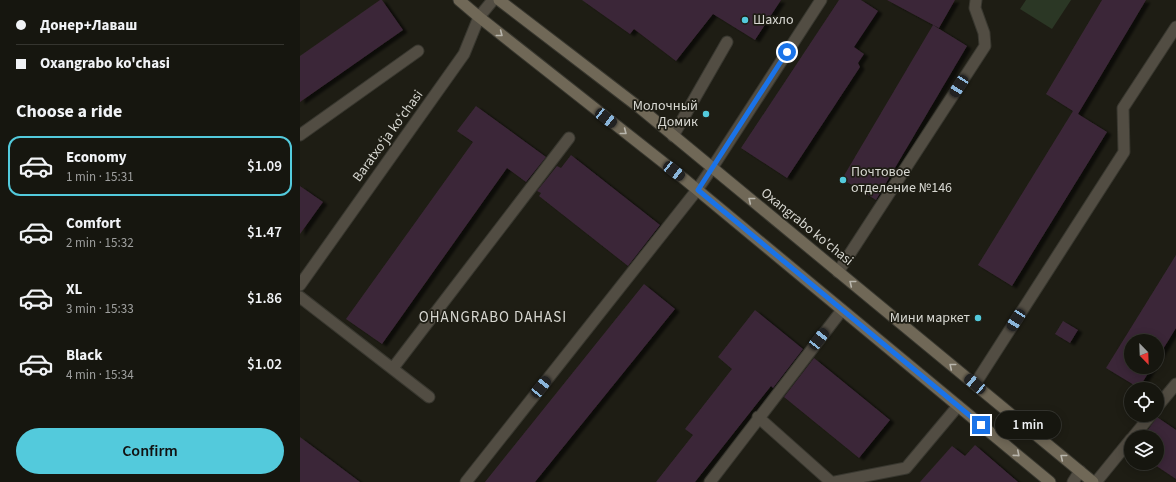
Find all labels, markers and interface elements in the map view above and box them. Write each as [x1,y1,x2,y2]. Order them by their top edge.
place label: Шахло [753,10,794,30]
text: Донер+Лаваш [40,15,137,36]
marker: Шахло [740,15,750,25]
one-way arrow [495,29,502,36]
route start [778,43,796,61]
text: Oxangrabo ko'chasi [40,53,170,74]
car [947,73,971,99]
street label: Baratxoʻja koʻchasi [348,86,428,186]
place label: Молочный Домик [633,96,698,132]
text: Choose a ride [16,99,122,124]
car [593,106,619,130]
marker: Молочный Домик [701,109,711,119]
one-way arrow [620,127,627,134]
text: Economy [66,147,127,168]
icon: car [18,148,54,184]
text: $1.09 [247,156,282,177]
car [661,159,687,183]
place label: Почтовое отделение №146 [851,162,952,198]
text: 1 min · 15:31 [66,168,134,186]
marker: Почтовое отделение №146 [838,175,848,185]
street label: Oxangrabo ko'chasi [756,183,858,271]
one-way arrow [749,198,756,205]
text: Comfort [66,213,121,234]
icon: car [18,214,54,250]
text: $1.47 [247,222,282,243]
text: 2 min · 15:32 [66,234,134,252]
text: XL [66,279,82,300]
icon: car [18,280,54,316]
one-way arrow [849,281,856,288]
text: $1.86 [247,288,282,309]
text: 3 min · 15:33 [66,300,134,318]
district label: OHANGRABO DAHASI [419,307,567,328]
car [1004,307,1028,333]
place label: Мини маркет [890,308,971,328]
marker: Мини маркет [973,313,983,323]
car [807,326,831,352]
north arrow [1124,334,1164,374]
map controls [1124,334,1164,470]
text: Black [66,345,103,366]
icon: car [18,346,54,382]
text: $1.02 [247,354,282,375]
one-way arrow [949,363,957,370]
text: 4 min · 15:34 [66,366,134,384]
car [962,372,988,396]
car [529,374,553,400]
button: locate [1124,382,1164,422]
callout: 1 min [995,411,1061,439]
route end [972,416,990,434]
text: 1 min [1013,416,1043,434]
button: Confirm [16,428,284,474]
button: layers [1124,430,1164,470]
one-way arrow [1012,450,1019,457]
one-way arrow [1061,455,1068,462]

